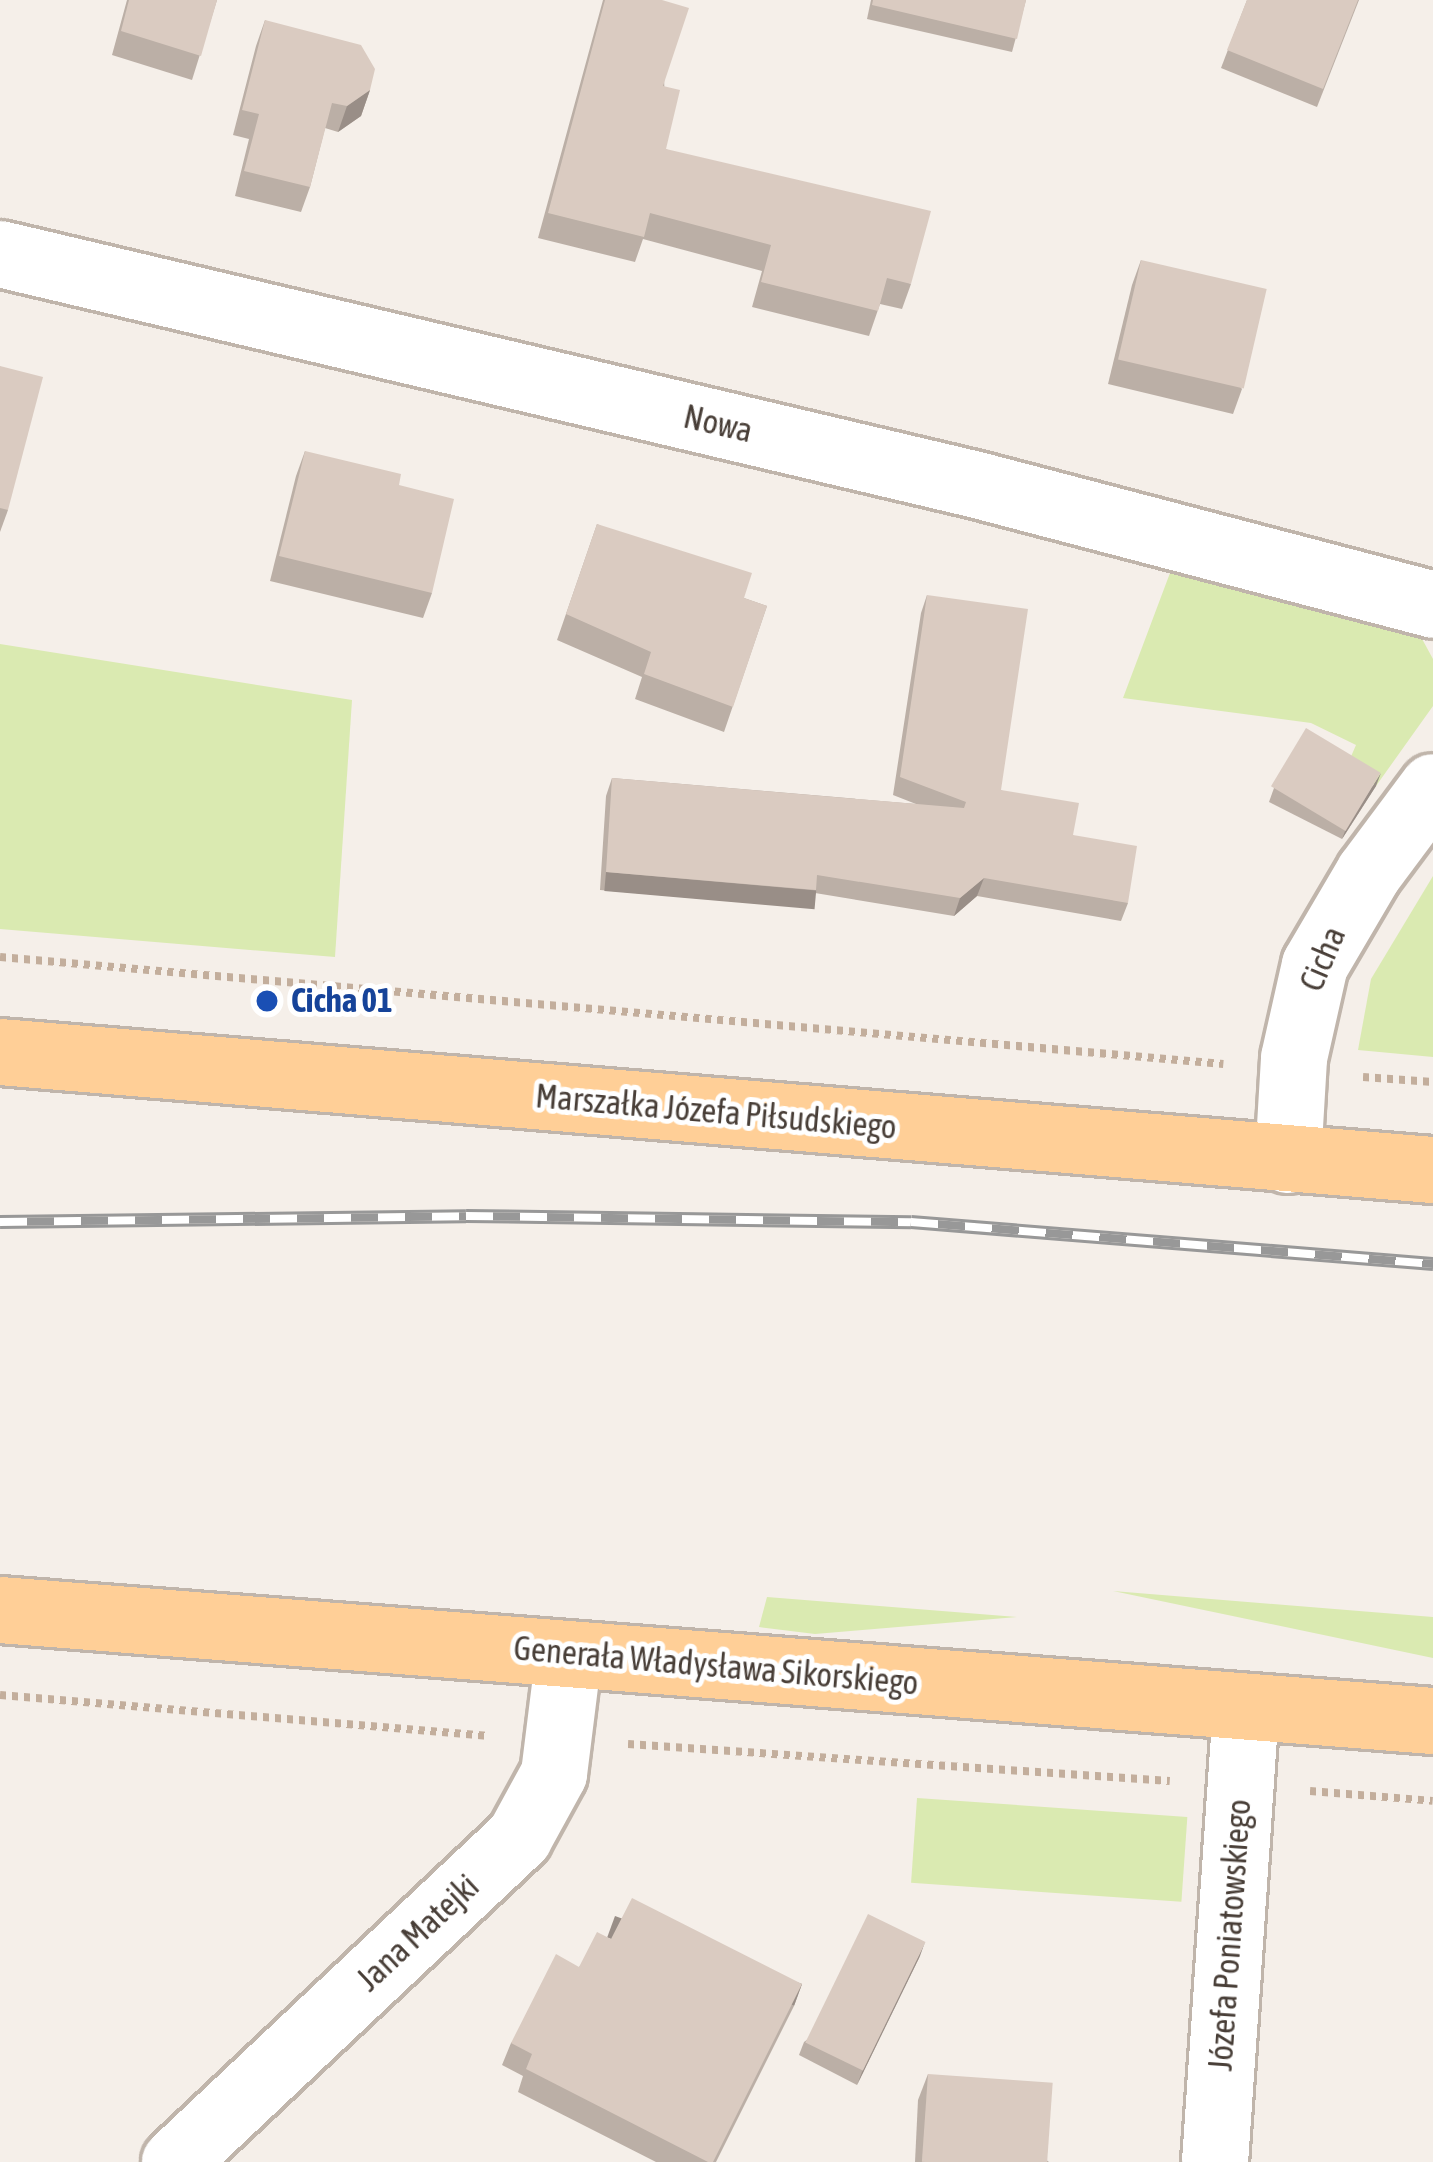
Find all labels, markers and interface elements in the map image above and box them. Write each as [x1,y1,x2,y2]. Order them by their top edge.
street label: Nowa [680,397,756,451]
street label: Cicha [1292,921,1354,997]
place label: Cicha 01 [291,981,393,1021]
marker: Cicha 01 [254,988,280,1014]
street label: Marszałka Józefa Piłsudskiego [534,1076,898,1148]
street label: Generała Władysława Sikorskiego [512,1629,920,1703]
street label: Józefa Poniatowskiego [1201,1798,1259,2072]
street label: Jana Matejki [349,1867,487,1999]

